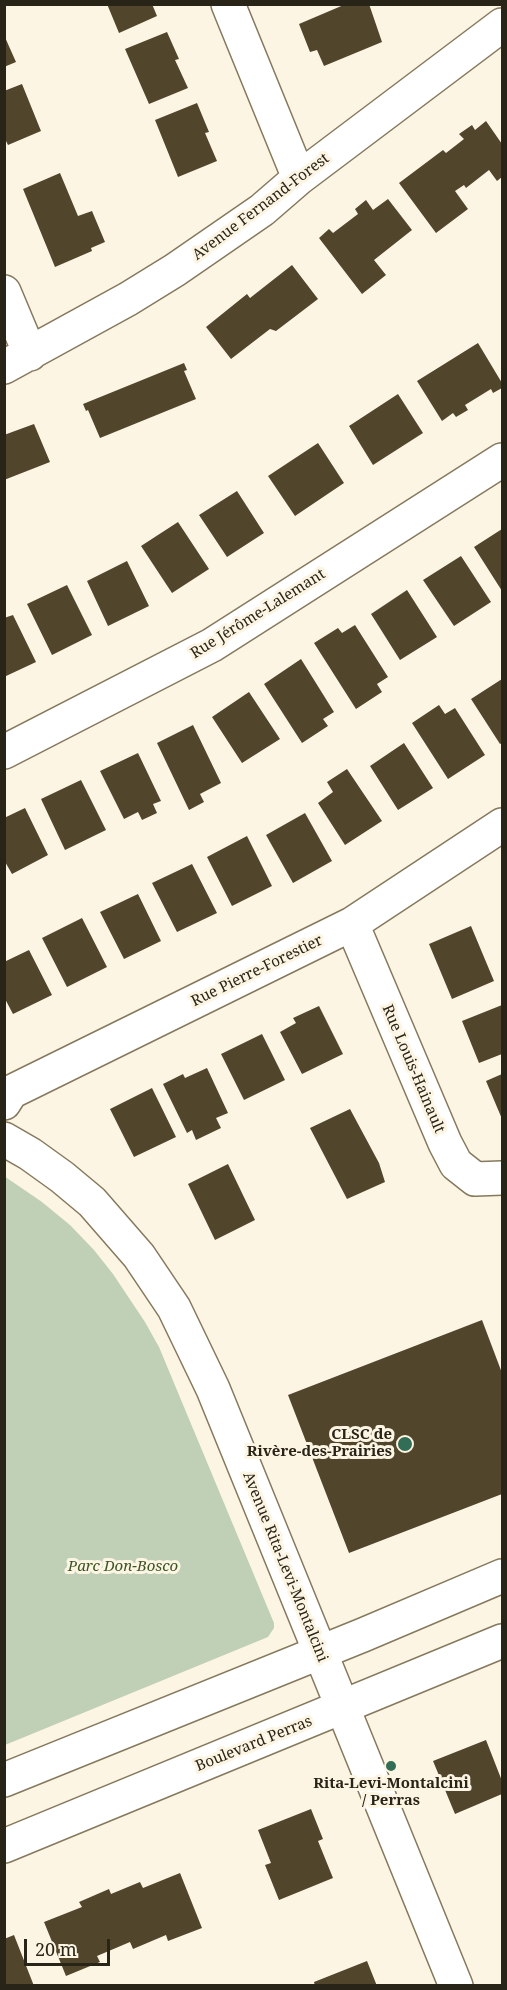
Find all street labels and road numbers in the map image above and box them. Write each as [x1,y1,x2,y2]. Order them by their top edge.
street label: Avenue Fernand-Forest [189,150,333,264]
street label: Rue Jérôme-Lalemant [187,565,329,663]
street label: Rue Pierre-Forestier [188,931,326,1011]
street label: Rue Louis-Hainault [378,1002,448,1136]
street label: Avenue Rita-Levi-Montalcini [239,1469,331,1665]
street label: Boulevard Perras [193,1712,315,1776]

